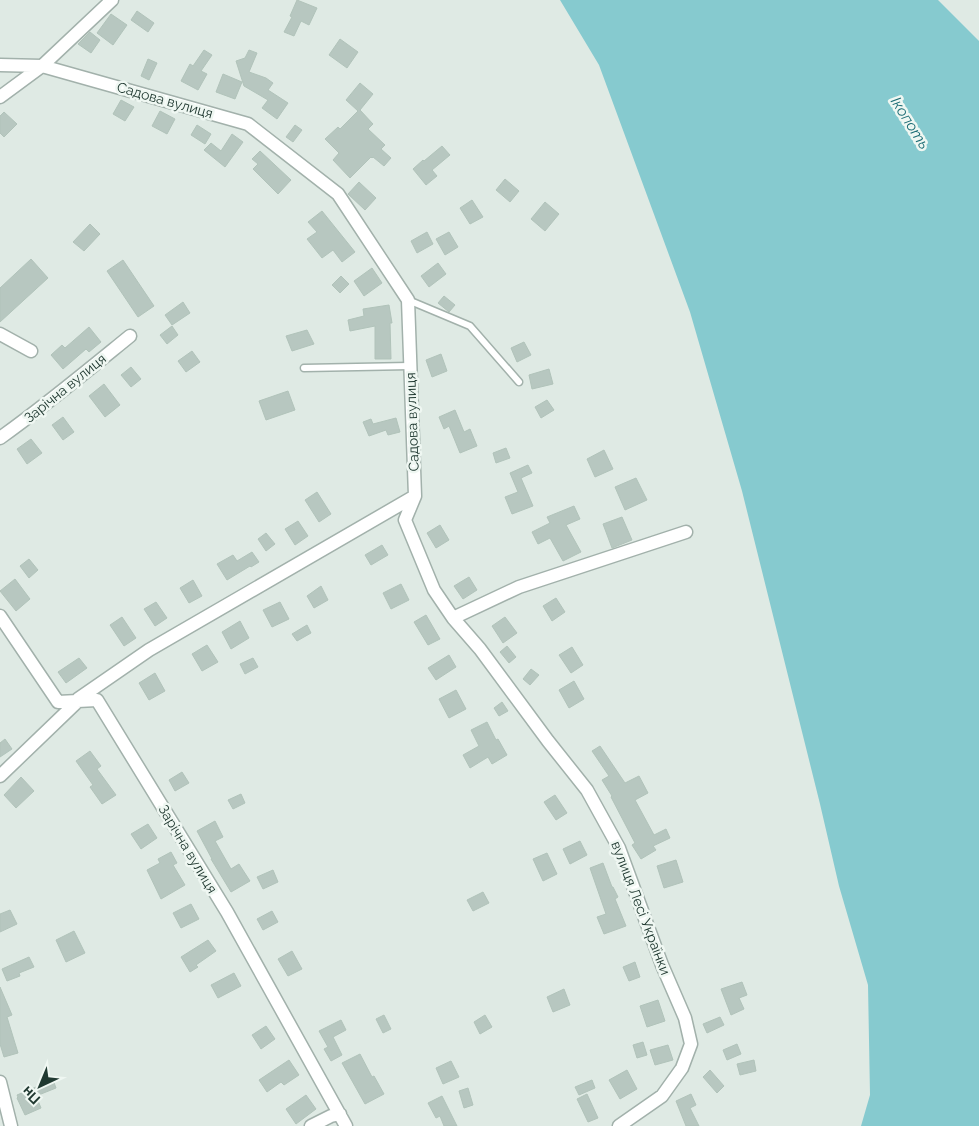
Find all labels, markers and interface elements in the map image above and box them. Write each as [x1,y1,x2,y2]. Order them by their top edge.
street label: Садова вулиця [115,79,215,121]
water label: Ікопоть [887,93,933,153]
street label: Зарічна вулиця [21,350,109,426]
street label: Садова вулиця [402,372,422,472]
street label: Зарічна вулиця [155,802,221,896]
street label: вулиця Лесі Українки [608,839,674,977]
north arrow [15,1061,65,1111]
text: Пн [19,1083,43,1108]

